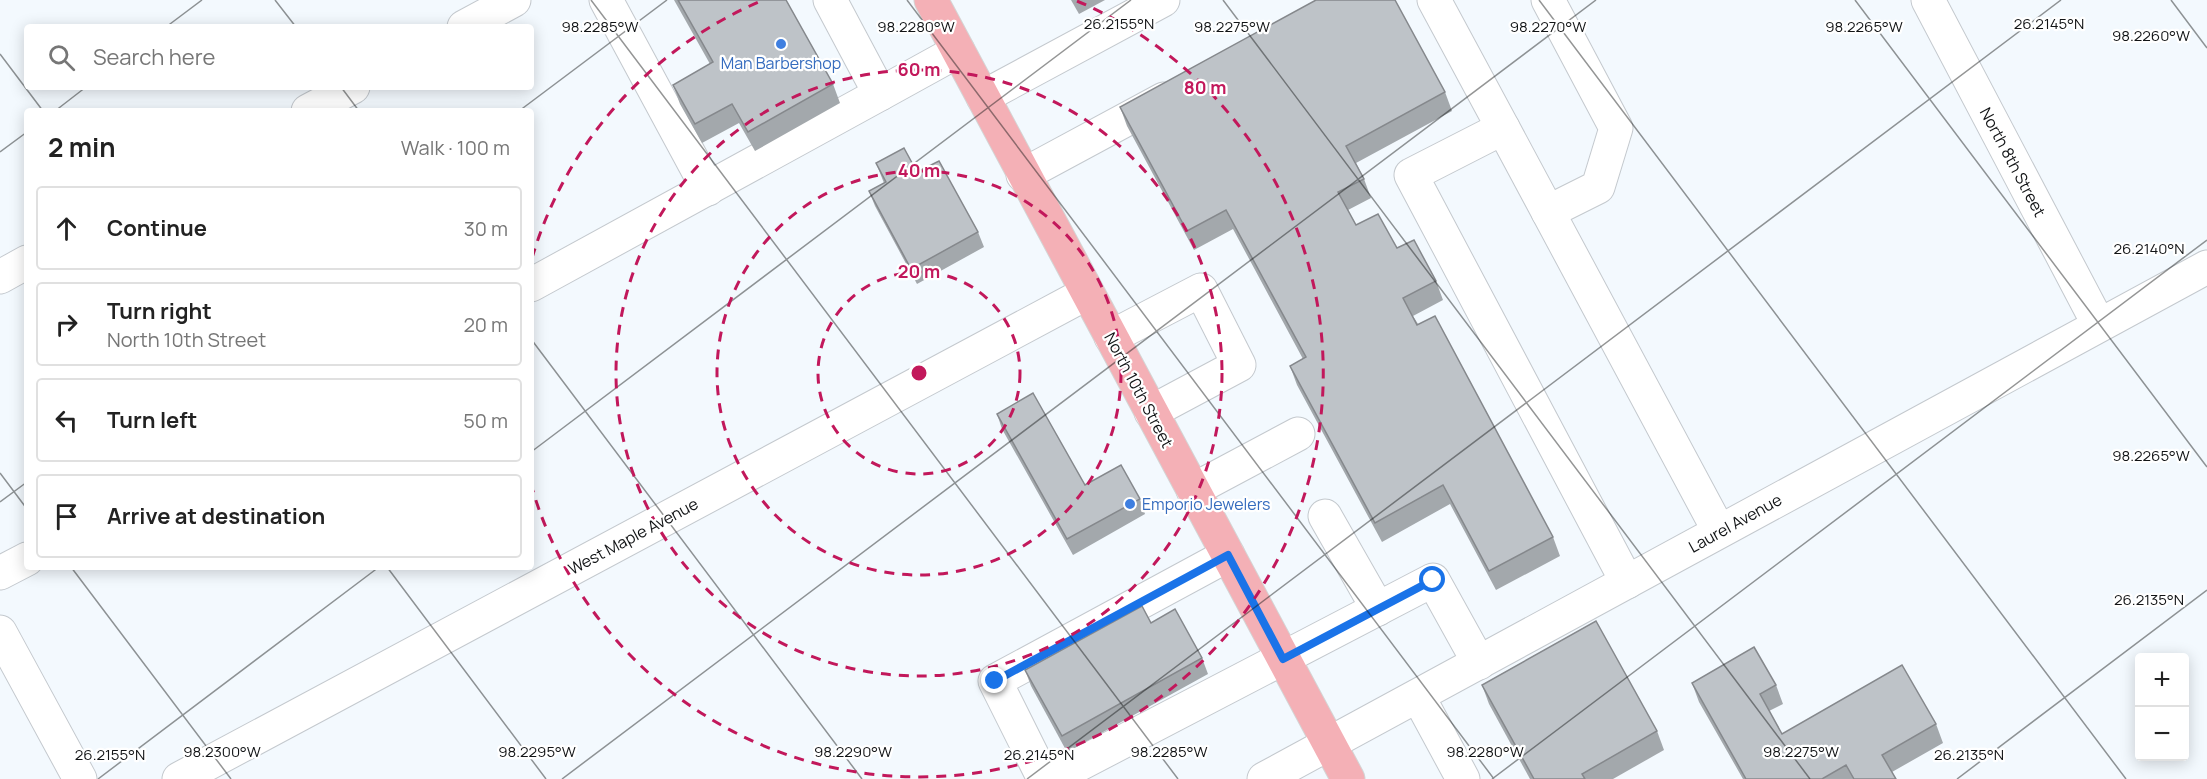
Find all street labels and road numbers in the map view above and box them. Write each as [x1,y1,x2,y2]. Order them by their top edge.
street label: North 8th Street [1975,104,2051,220]
street label: North 10th Street [1099,329,1179,451]
street label: Laurel Avenue [1685,488,1785,558]
street label: West Maple Avenue [564,492,702,580]

